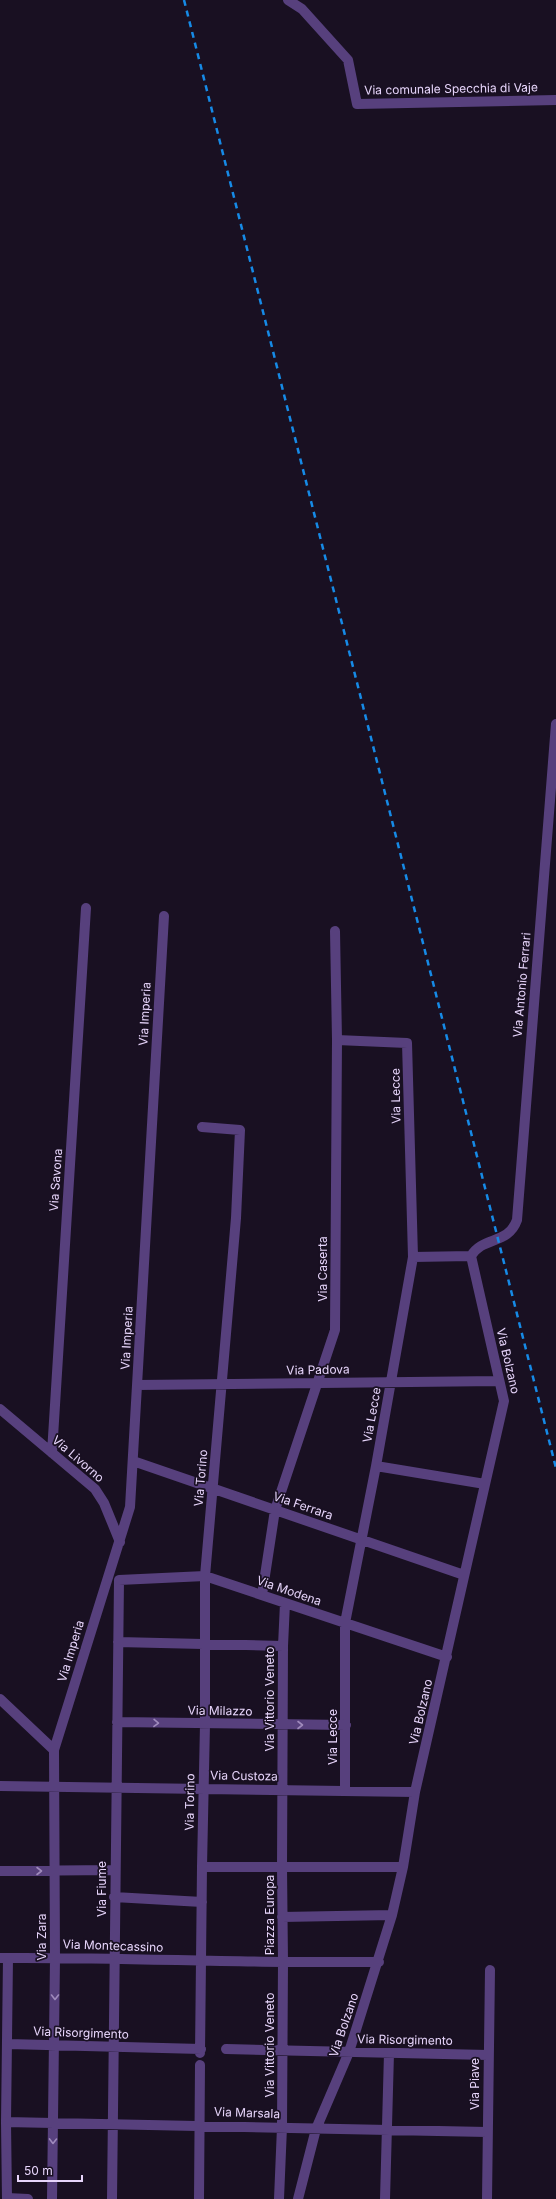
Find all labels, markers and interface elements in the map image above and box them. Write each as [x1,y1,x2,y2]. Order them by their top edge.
street label: Via comunale Specchia di Vaje [364,79,538,98]
street label: Via Antonio Ferrari [509,932,534,1038]
street label: Via Imperia [135,982,154,1046]
street label: Via Lecce [388,1068,403,1124]
street label: Via Savona [46,1148,65,1212]
street label: Via Caserta [315,1236,330,1302]
street label: Via Imperia [117,1306,136,1370]
street label: Via Bolzano [494,1327,523,1395]
street label: Via Padova [286,1361,350,1378]
street label: Via Lecce [359,1386,384,1444]
street label: Via Livorno [49,1432,107,1485]
street label: Via Torino [191,1449,210,1507]
street label: Via Ferrara [271,1488,335,1523]
street label: Via Modena [255,1572,324,1609]
street label: Via Imperia [54,1618,87,1684]
street label: Via Vittorio Veneto [262,1646,277,1752]
street label: Via Bolzano [406,1678,435,1746]
street label: Via Milazzo [187,1702,253,1719]
street label: Via Lecce [325,1709,340,1765]
one-way arrow [153,1718,159,1727]
one-way arrow [297,1721,303,1729]
street label: Via Custoza [210,1767,278,1784]
street label: Via Torino [182,1773,197,1831]
street label: Via Fiume [94,1861,109,1917]
one-way arrow [36,1867,42,1875]
street label: Piazza Europa [262,1875,277,1955]
street label: Via Zara [34,1914,49,1960]
street label: Via Montecassino [62,1936,164,1955]
street label: Via Bolzano [326,1991,362,2059]
street label: Via Vittorio Veneto [262,1992,277,2098]
one-way arrow [51,1994,59,2000]
street label: Via Risorgimento [33,2023,129,2042]
street label: Via Risorgimento [357,2031,453,2048]
street label: Via Piave [467,2058,482,2110]
street label: Via Marsala [214,2104,280,2121]
one-way arrow [49,2138,57,2144]
scale bar [18,2157,82,2183]
text: 50 m [24,2163,53,2178]

